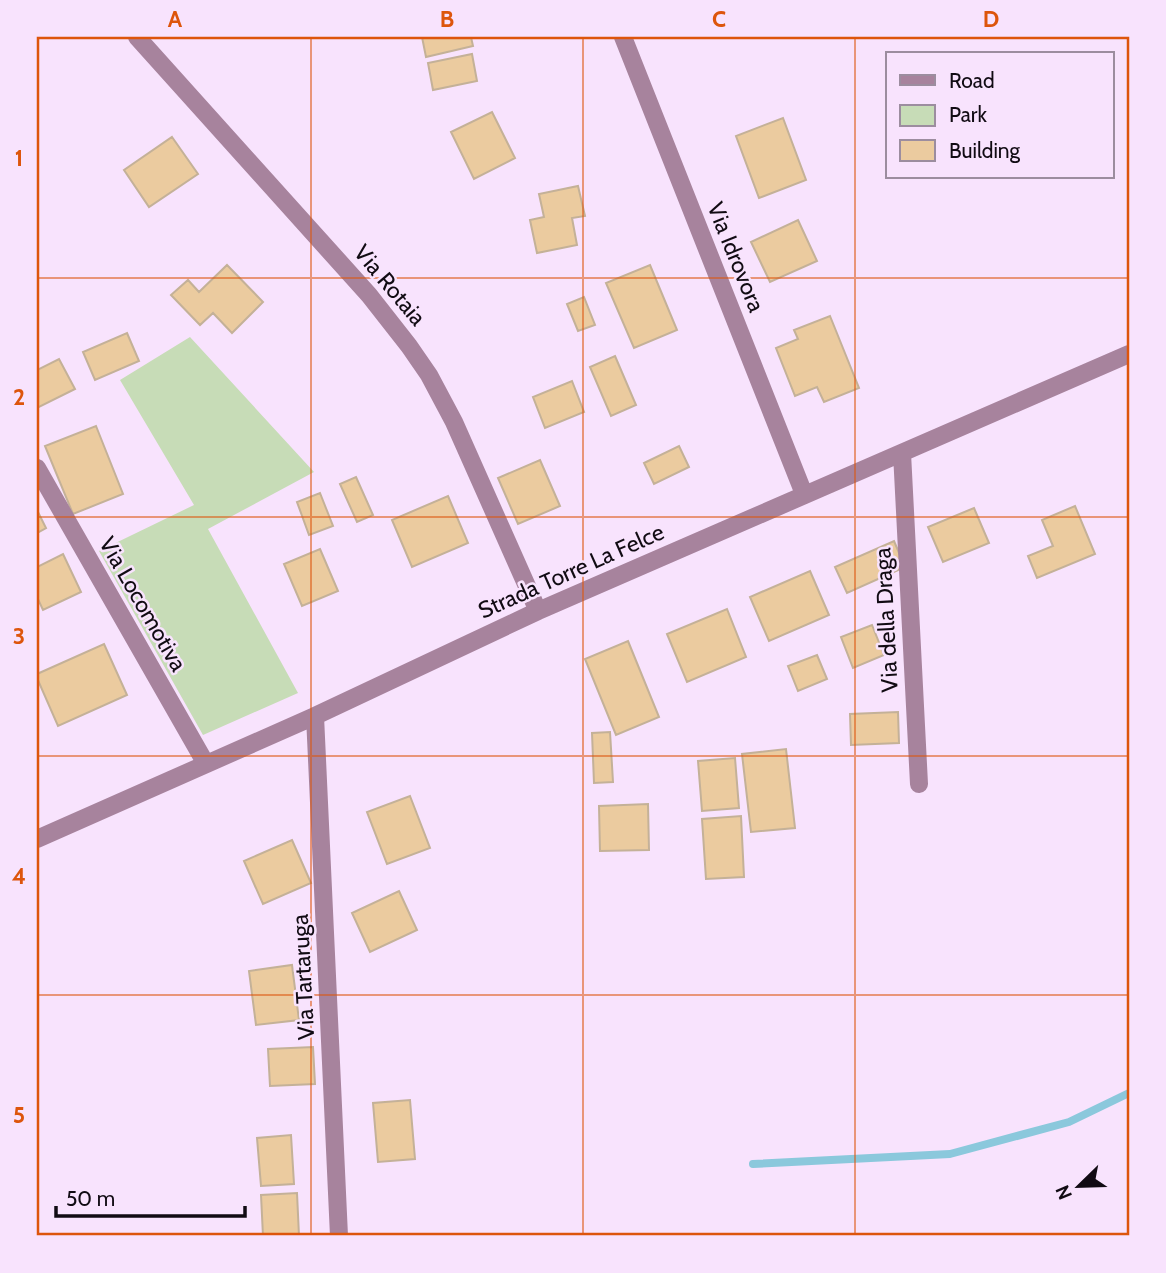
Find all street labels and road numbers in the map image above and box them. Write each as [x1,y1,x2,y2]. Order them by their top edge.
street label: Via Idrovora [701,198,771,316]
street label: Via Rotaia [348,239,432,331]
street label: Strada Torre La Felce [474,517,668,624]
street label: Via Locomotiva [93,532,193,676]
street label: Via della Draga [868,547,904,693]
street label: Via Tartaruga [286,913,320,1041]

